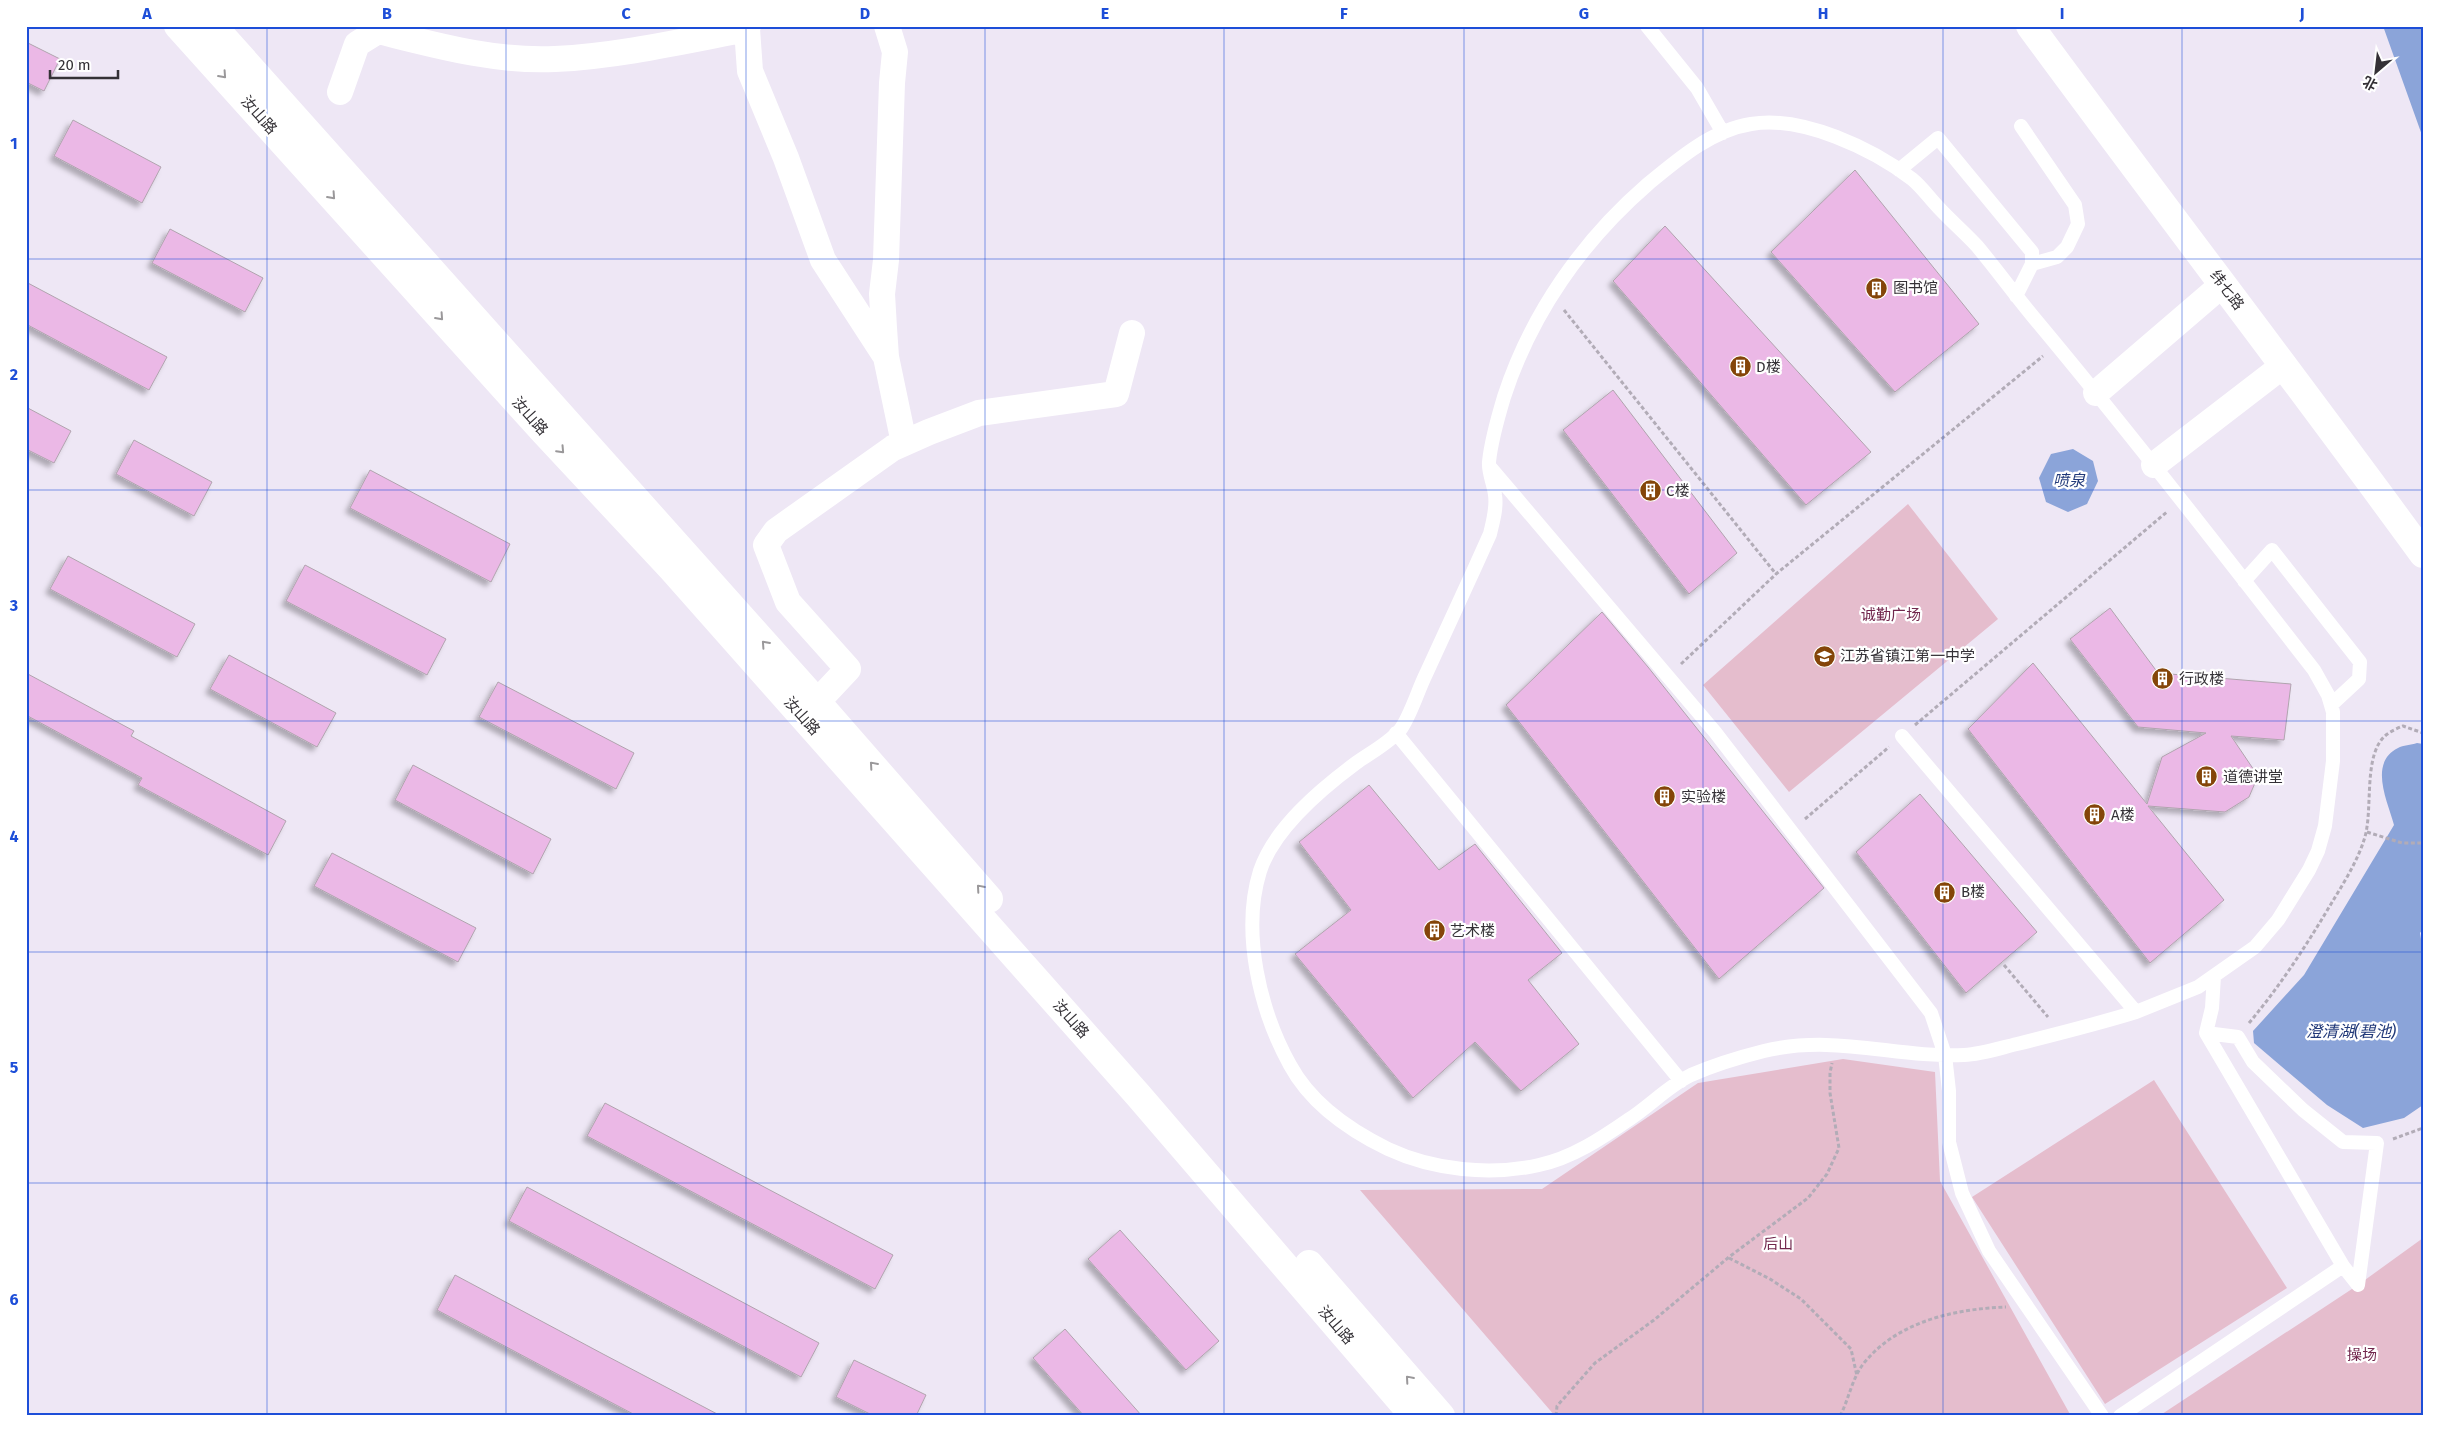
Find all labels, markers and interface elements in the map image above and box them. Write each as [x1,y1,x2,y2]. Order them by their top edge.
text: A [141,4,152,23]
text: B [382,4,392,23]
text: C [621,4,631,23]
text: D [860,4,870,23]
text: E [1101,4,1109,23]
text: F [1340,4,1348,23]
text: G [1579,4,1589,23]
text: H [1818,4,1828,23]
text: I [2060,4,2064,23]
text: J [2298,4,2305,23]
scale bar [50,48,118,80]
north arrow [2352,48,2402,98]
text: 20 m [58,56,91,74]
one-way arrow [217,70,226,79]
text: 北 [2360,72,2380,94]
street label: 汝山路 [237,92,281,138]
text: 1 [10,134,18,153]
one-way arrow [326,191,335,200]
street label: 纬七路 [2206,267,2248,313]
building icon: 图书馆 [1865,276,1889,300]
place label: 图书馆 [1893,279,1938,297]
one-way arrow [434,311,443,320]
building icon: D楼 [1728,355,1752,379]
place label: D楼 [1756,358,1781,376]
text: 2 [10,365,18,384]
street label: 汝山路 [508,393,552,439]
one-way arrow [555,445,564,454]
water label: 喷泉 [2053,471,2086,490]
building icon: C楼 [1638,479,1662,503]
place label: C楼 [1666,482,1689,500]
text: 3 [9,596,18,615]
park label: 诚勤广场 [1861,606,1921,624]
one-way arrow [762,640,771,649]
school or university icon: 江苏省镇江第一中学 [1812,644,1836,668]
place label: 江苏省镇江第一中学 [1840,647,1975,665]
building icon: 行政楼 [2151,667,2175,691]
place label: 行政楼 [2179,670,2224,688]
street label: 汝山路 [780,693,824,739]
one-way arrow [869,762,878,771]
building icon: 道德讲堂 [2195,765,2219,789]
place label: 道德讲堂 [2223,768,2283,786]
building icon: 实验楼 [1653,785,1677,809]
place label: 实验楼 [1681,788,1726,806]
building icon: A楼 [2083,803,2107,827]
place label: A楼 [2111,806,2135,824]
text: 4 [9,827,19,846]
building icon: B楼 [1933,880,1957,904]
place label: B楼 [1961,883,1985,901]
one-way arrow [976,884,985,893]
building icon: 艺术楼 [1422,919,1446,943]
place label: 艺术楼 [1450,922,1495,940]
street label: 汝山路 [1049,996,1093,1042]
water label: 澄清湖(碧池) [2306,1022,2396,1041]
text: 5 [10,1058,19,1077]
park label: 后山 [1763,1235,1793,1253]
text: 6 [9,1290,19,1309]
street label: 汝山路 [1314,1302,1358,1348]
park label: 操场 [2347,1346,2377,1364]
one-way arrow [1406,1376,1415,1385]

